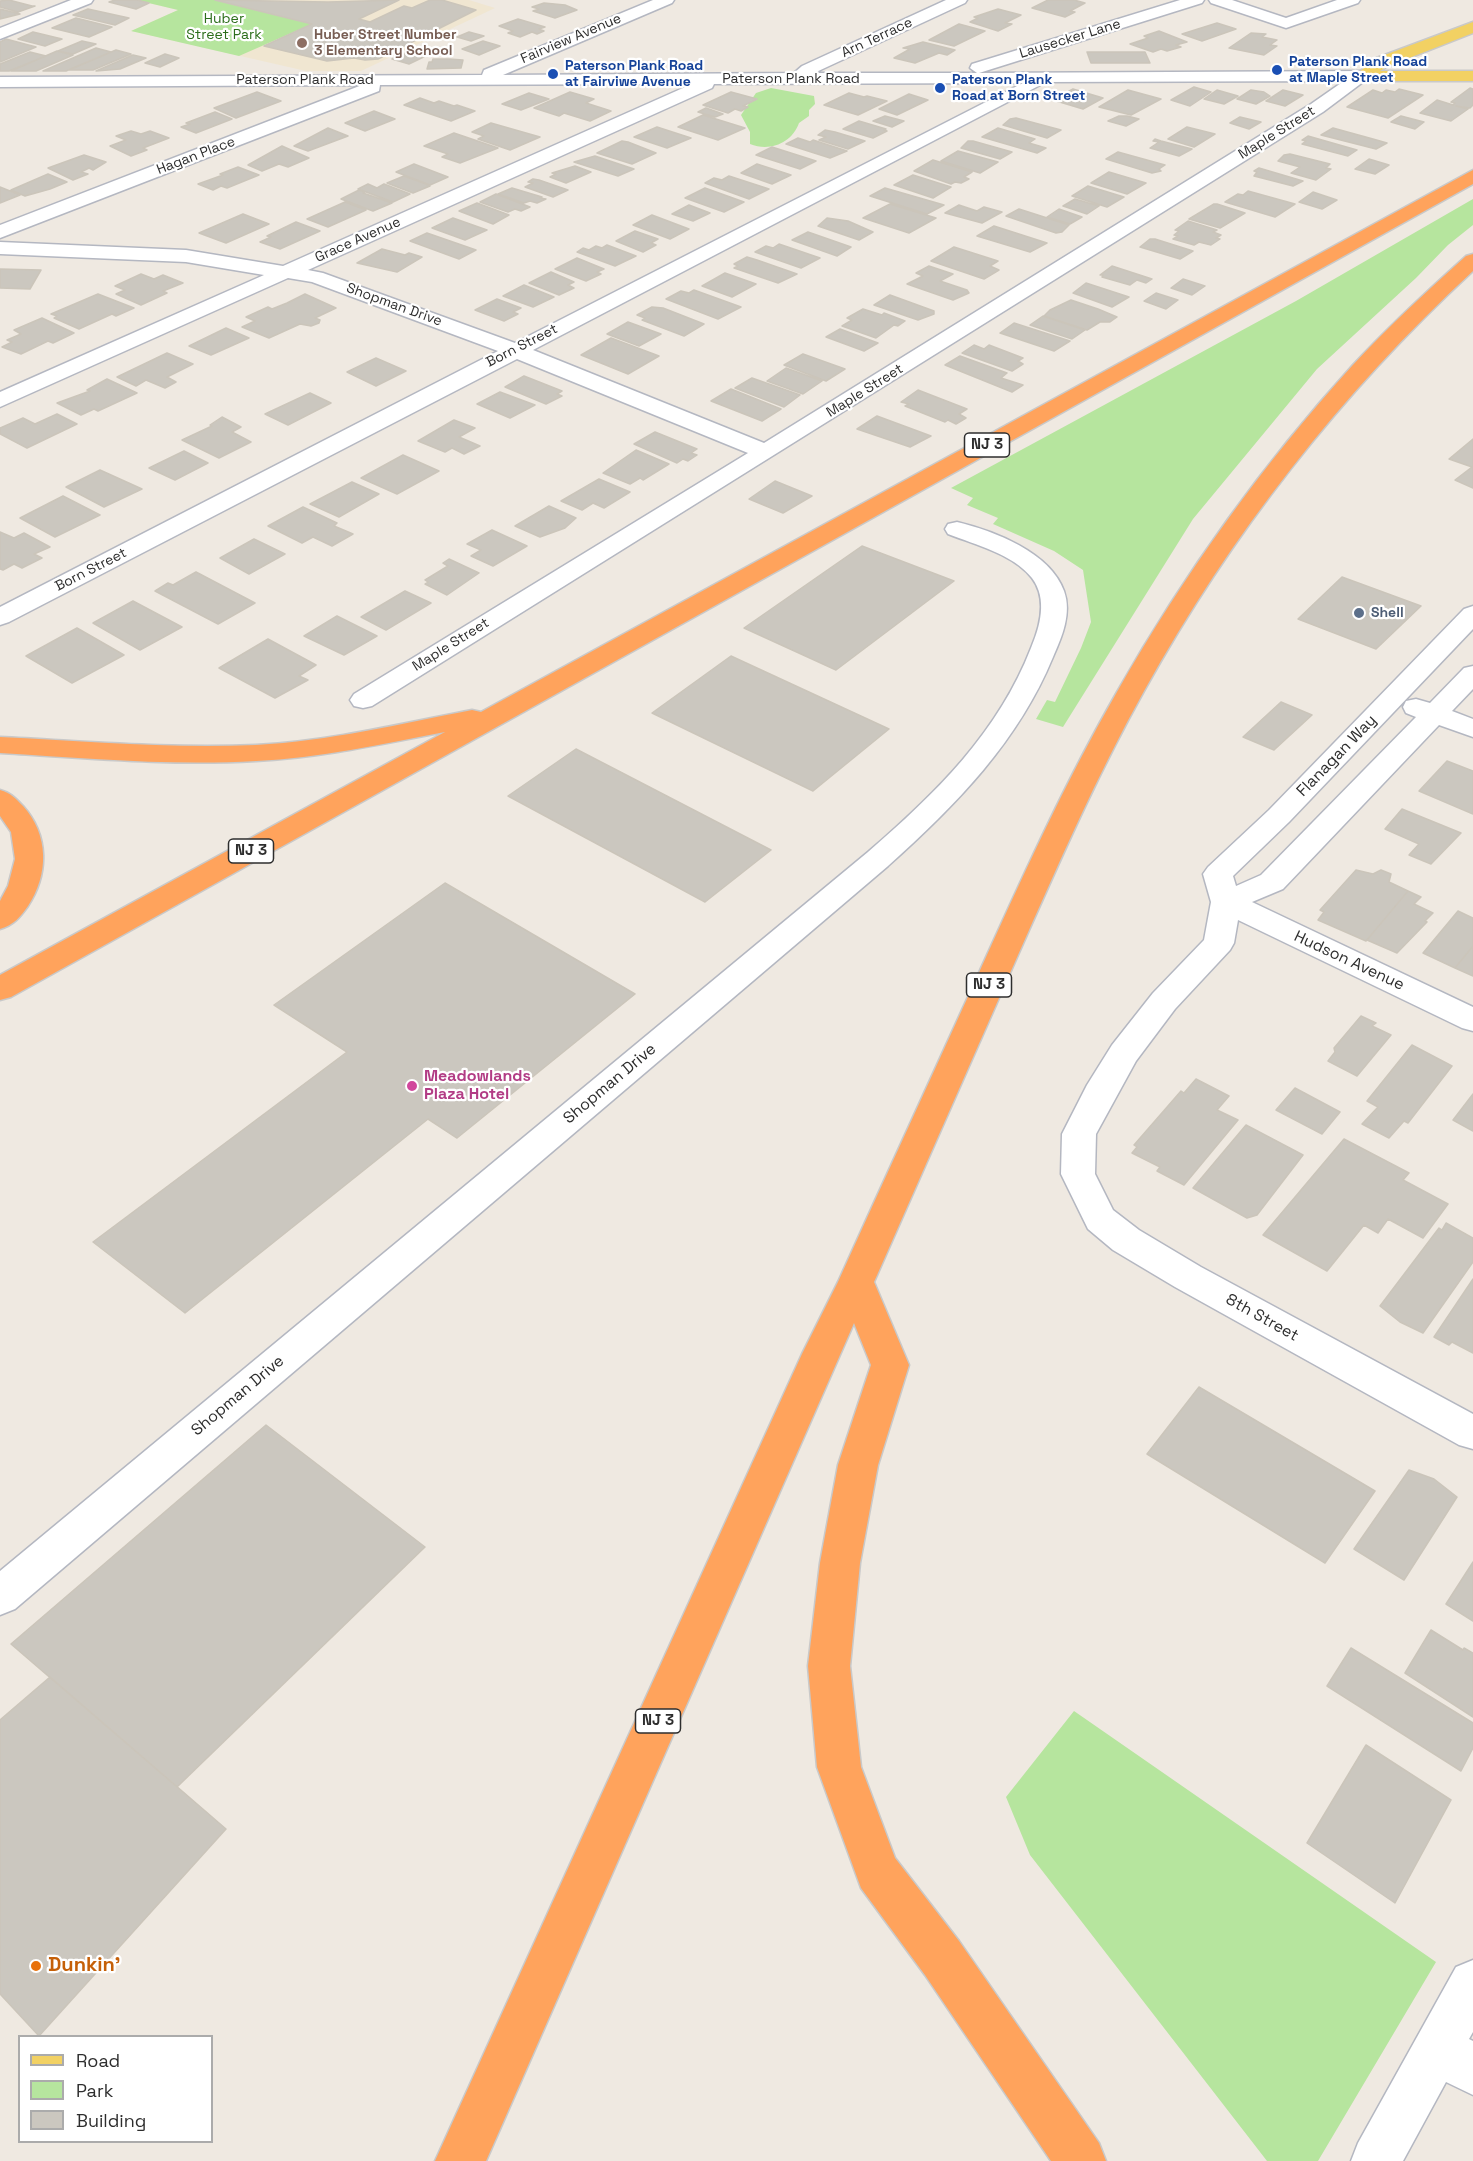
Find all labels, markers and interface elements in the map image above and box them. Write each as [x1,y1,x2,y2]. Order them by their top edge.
street label: Fairview Avenue [518,10,624,68]
park label: Huber Street Park [186,11,262,44]
street label: Arn Terrace [839,14,915,62]
street label: Lausecker Lane [1017,16,1123,62]
place label: Huber Street Number 3 Elementary School [314,27,456,60]
marker: Huber Street Number 3 Elementary School [295,36,309,50]
place label: Paterson Plank Road at Maple Street [1289,54,1427,86]
place label: Paterson Plank Road at Fairviwe Avenue [565,58,703,90]
marker: Paterson Plank Road at Maple Street [1270,63,1284,77]
marker: Paterson Plank Road at Fairviwe Avenue [546,67,560,81]
street label: Paterson Plank Road [722,71,860,87]
street label: Paterson Plank Road [236,72,374,88]
place label: Paterson Plank Road at Born Street [952,72,1085,104]
marker: Paterson Plank Road at Born Street [933,81,947,95]
street label: Maple Street [1236,103,1318,163]
street label: Hagan Place [154,133,238,179]
street label: Grace Avenue [313,214,403,266]
street label: Shopman Drive [344,280,444,330]
street label: Born Street [483,321,561,371]
street label: Maple Street [824,361,906,421]
road number: NJ 3 [964,433,1010,457]
street label: Born Street [52,545,130,595]
place label: Shell [1371,605,1404,621]
marker: Shell [1352,606,1366,620]
street label: Maple Street [410,615,492,675]
street label: Flanagan Way [1293,711,1381,801]
road number: NJ 3 [228,839,274,863]
street label: Hudson Avenue [1291,927,1407,995]
road number: NJ 3 [966,973,1012,997]
street label: Shopman Drive [560,1040,660,1128]
place label: Meadowlands Plaza Hotel [424,1067,531,1105]
marker: Meadowlands Plaza Hotel [405,1079,419,1093]
street label: 8th Street [1222,1290,1302,1346]
street label: Shopman Drive [188,1352,288,1440]
road number: NJ 3 [636,1709,680,1733]
place label: Dunkin' [48,1954,120,1978]
marker: Dunkin' [29,1959,43,1973]
legend [18,2035,213,2143]
text: Road [76,2049,120,2072]
text: Park [76,2079,113,2102]
text: Building [76,2109,146,2132]

